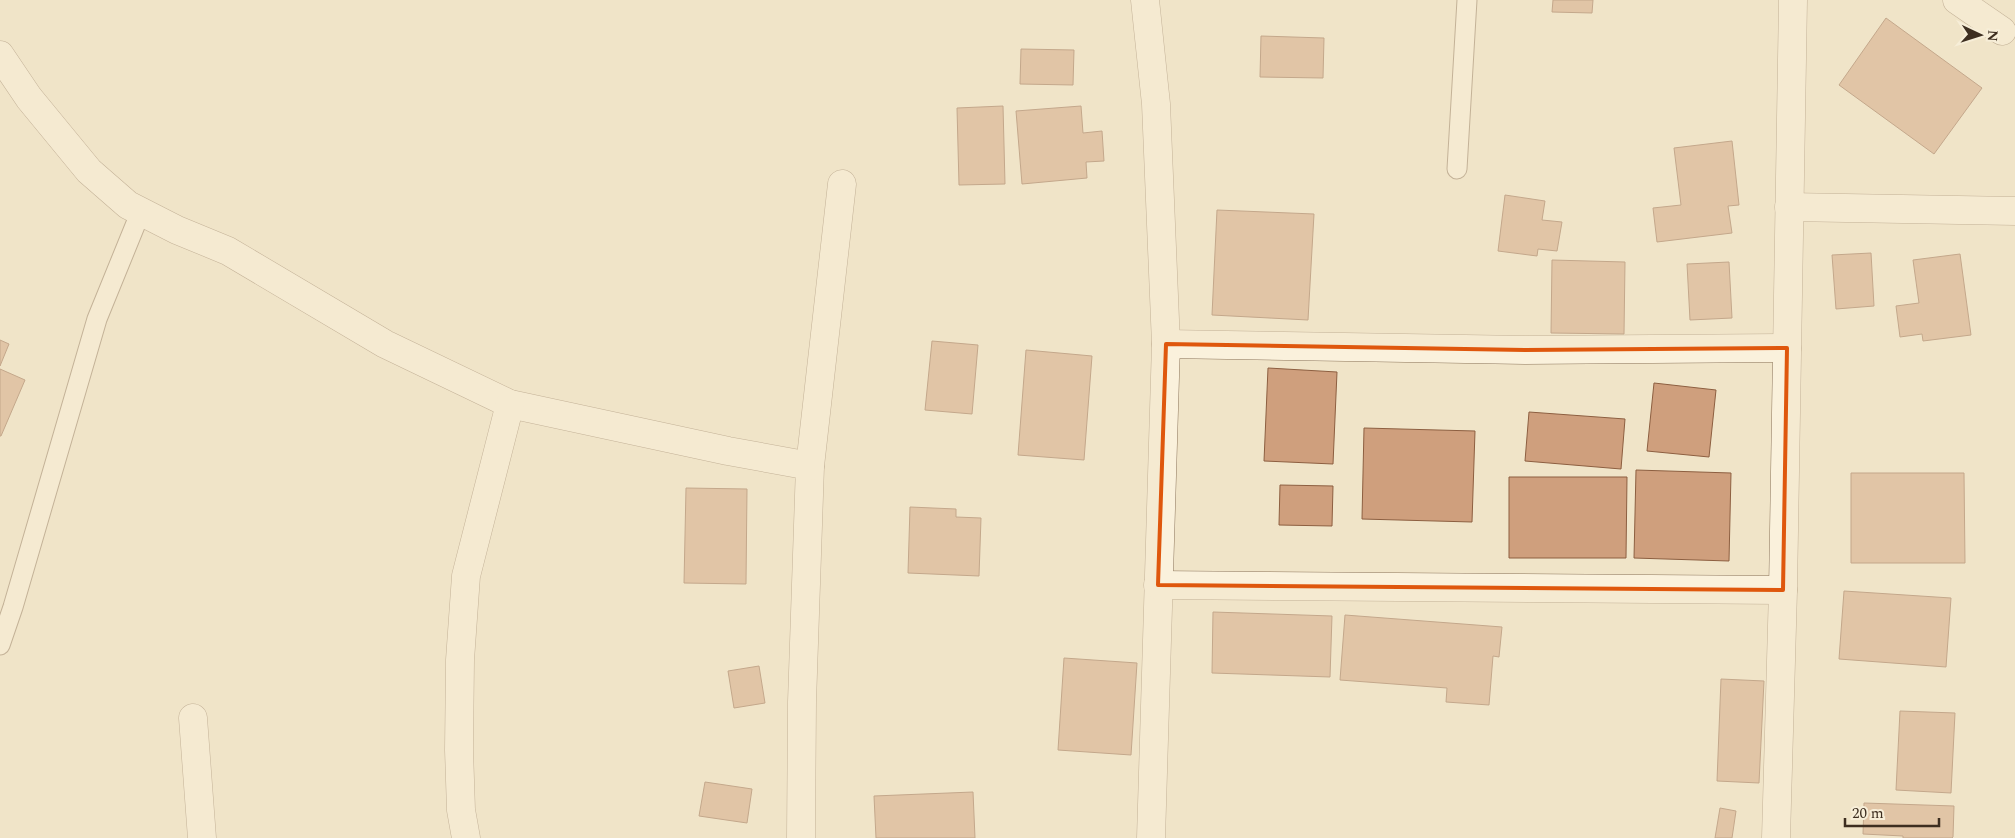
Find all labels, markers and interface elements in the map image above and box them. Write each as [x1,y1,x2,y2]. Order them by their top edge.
north arrow [1955,10,2005,60]
text: N [1982,29,2003,42]
scale bar [1845,796,1939,828]
text: 20 m [1852,802,1884,825]

